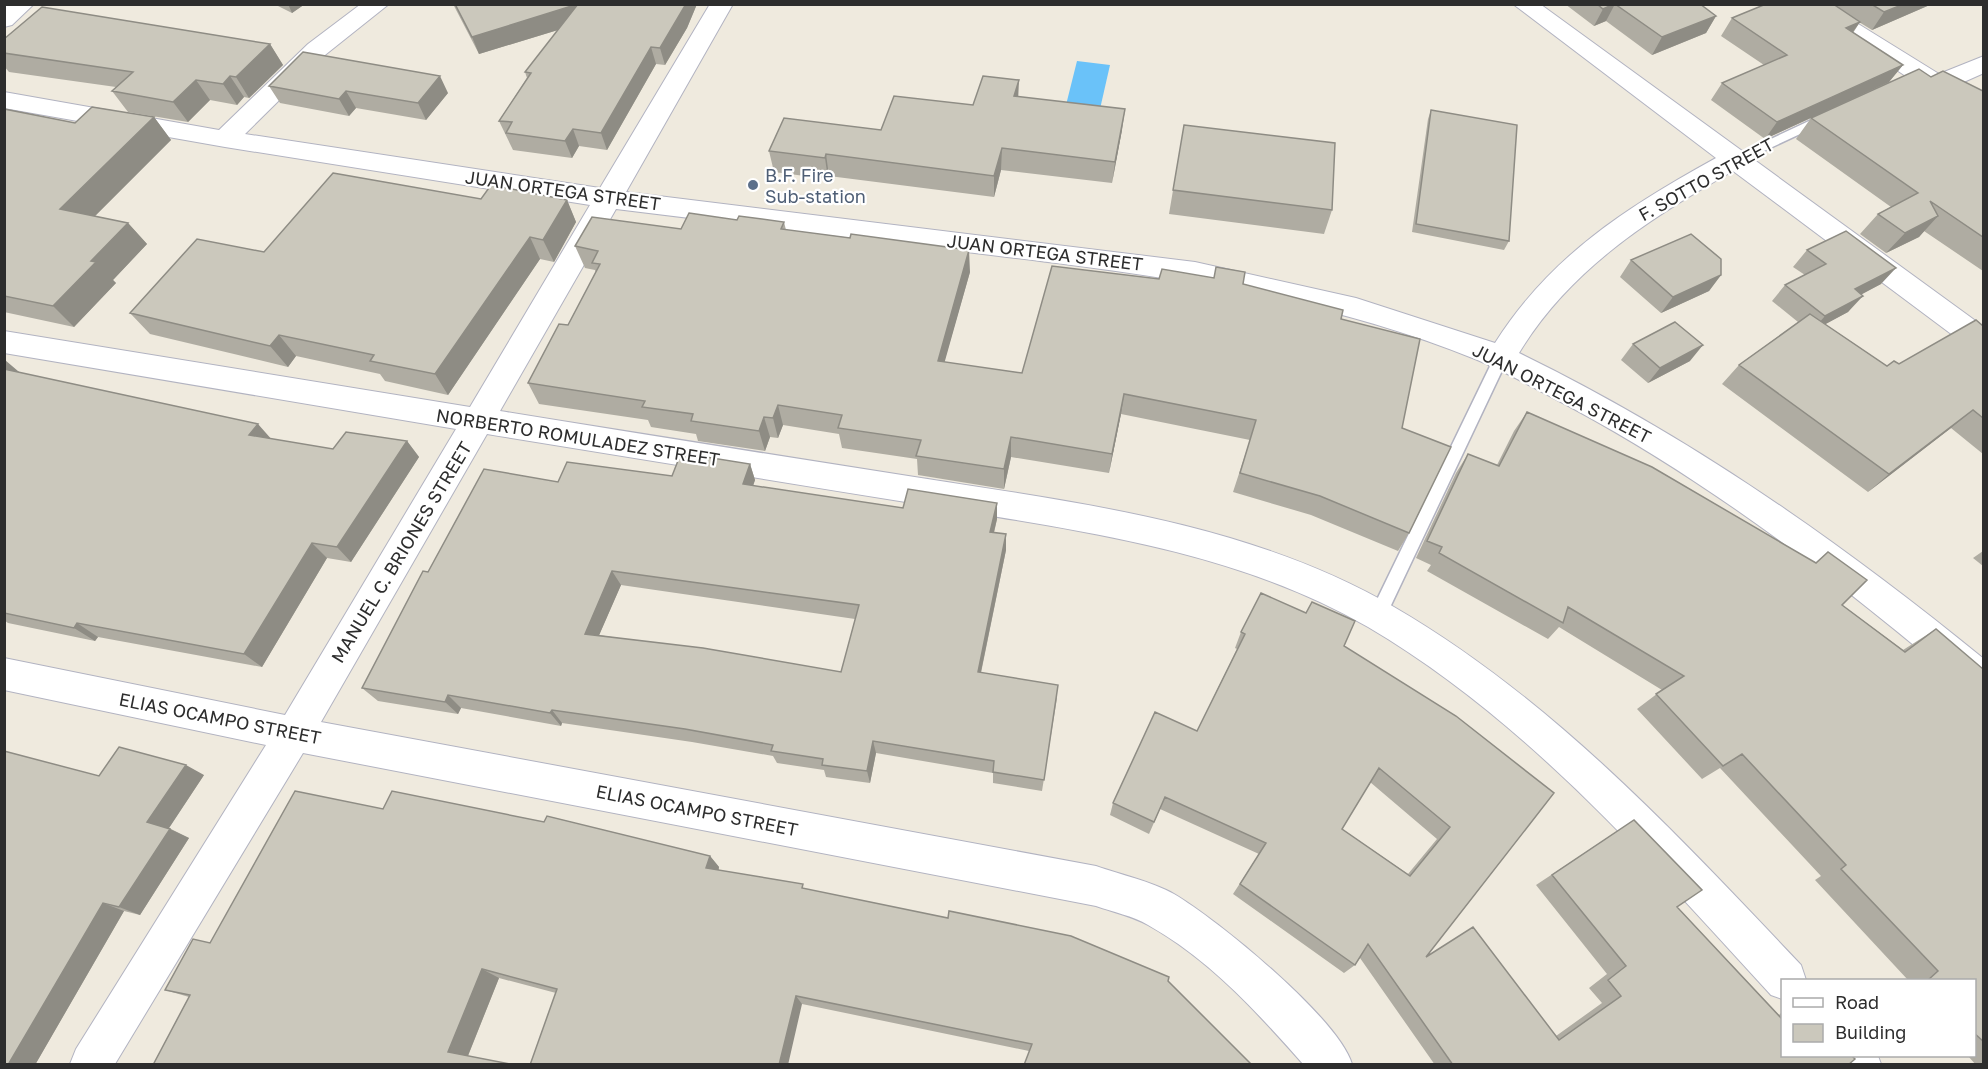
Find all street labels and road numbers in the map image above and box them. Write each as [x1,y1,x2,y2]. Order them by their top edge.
street label: F. SOTTO STREET [1634,133,1778,225]
street label: JUAN ORTEGA STREET [464,165,662,215]
street label: JUAN ORTEGA STREET [946,229,1144,275]
street label: JUAN ORTEGA STREET [1469,338,1655,448]
street label: NORBERTO ROMULADEZ STREET [435,404,721,470]
street label: MANUEL C. BRIONES STREET [326,438,476,666]
street label: ELIAS OCAMPO STREET [117,688,323,748]
street label: ELIAS OCAMPO STREET [594,780,800,840]

